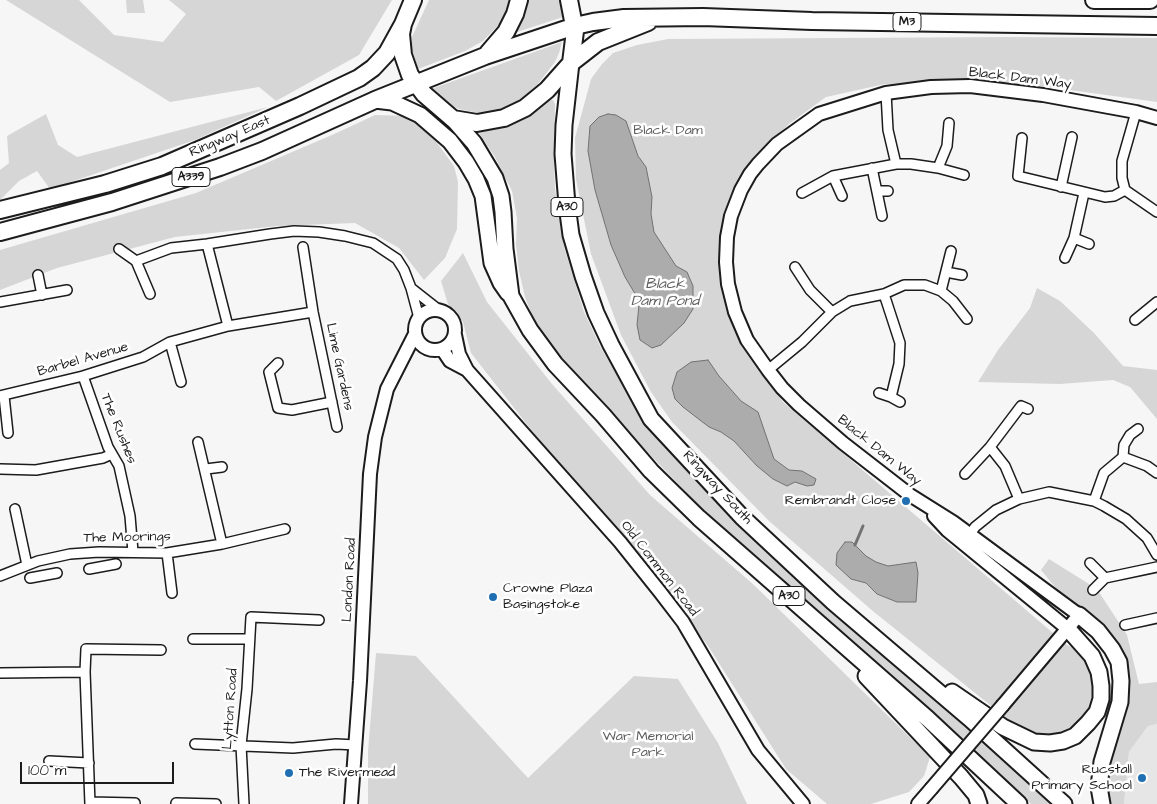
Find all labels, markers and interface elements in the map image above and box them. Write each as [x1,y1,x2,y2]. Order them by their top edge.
road number: M3 [893,13,921,32]
street label: Black Dam Way [968,64,1072,94]
street label: Ringway East [187,112,273,162]
park label: Black Dam [633,123,703,139]
road number: A339 [172,168,210,186]
road number: A30 [551,198,583,216]
water label: Black Dam Pond [631,276,699,311]
street label: Lime Gardens [322,322,356,412]
street label: Barbel Avenue [36,339,130,381]
street label: The Rushes [96,391,140,467]
street label: Black Dam Way [834,412,924,490]
street label: Ringway South [679,448,755,528]
place label: Rembrandt Close [785,493,896,509]
marker: Rembrandt Close [900,495,912,507]
street label: Old Common Road [616,518,702,620]
street label: The Moorings [83,529,171,547]
street label: London Road [339,537,361,623]
place label: Crowne Plaza Basingstoke [503,581,592,614]
road number: A30 [773,586,805,606]
marker: Crowne Plaza Basingstoke [487,591,499,603]
street label: Lytton Road [220,668,242,750]
park label: War Memorial Park [603,729,693,762]
scale bar [22,752,176,784]
text: 100 m [28,760,67,781]
place label: Rucstall Primary School [1031,762,1132,794]
place label: The Rivermead [299,765,395,781]
marker: The Rivermead [283,767,295,779]
marker: Rucstall Primary School [1136,772,1148,784]

